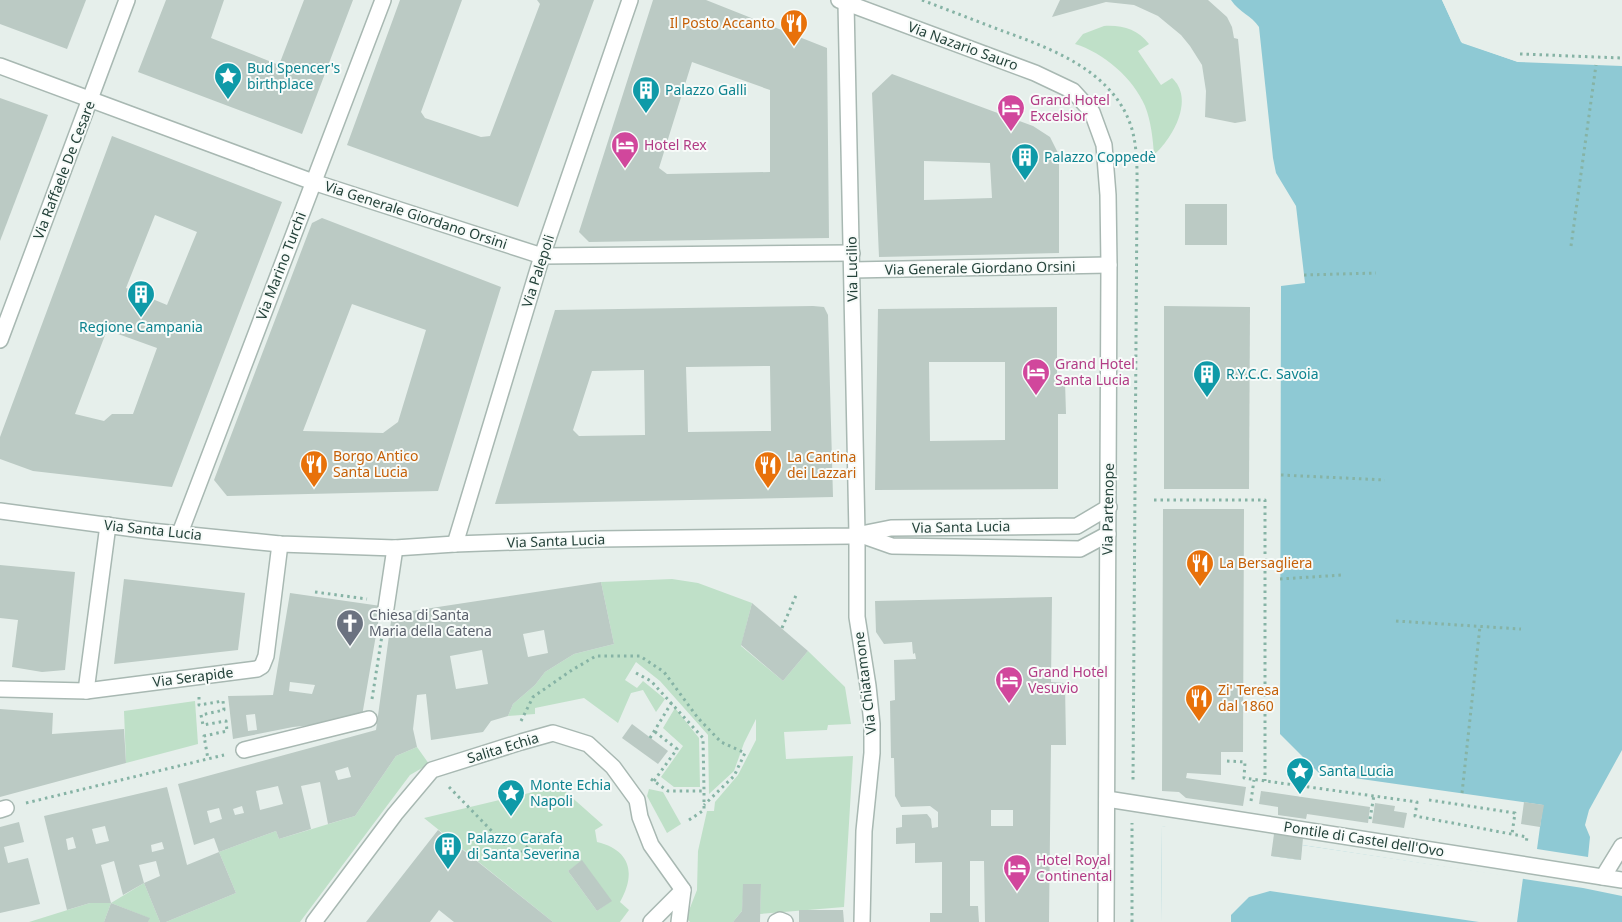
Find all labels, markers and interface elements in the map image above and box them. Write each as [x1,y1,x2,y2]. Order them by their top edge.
restaurant icon: Il Posto Accanto [779,8,809,47]
place label: Il Posto Accanto [670,13,775,32]
street label: Via Nazario Sauro [905,17,1021,74]
place label: Bud Spencer's birthplace [247,58,341,93]
place icon: Bud Spencer's birthplace [213,61,243,100]
building icon: Palazzo Galli [631,75,661,114]
place label: Palazzo Galli [665,80,747,99]
place label: Grand Hotel Excelsior [1030,90,1110,125]
hotel icon: Grand Hotel Excelsior [996,93,1026,132]
street label: Via Raffaele De Cesare [28,98,99,242]
hotel icon: Hotel Rex [610,130,640,169]
place label: Hotel Rex [644,135,707,154]
building icon: Palazzo Coppedè [1010,142,1040,181]
place label: Palazzo Coppedè [1044,147,1156,166]
street label: Via Generale Giordano Orsini [322,176,510,253]
street label: Via Marino Turchi [251,209,310,323]
street label: Via Palepoli [517,232,558,310]
street label: Via Lucilio [841,236,862,302]
street label: Via Generale Giordano Orsini [884,256,1076,279]
building icon: Regione Campania [126,279,156,318]
place label: Regione Campania [79,317,203,336]
place label: Grand Hotel Santa Lucia [1055,354,1135,389]
hotel icon: Grand Hotel Santa Lucia [1021,357,1051,396]
building icon: R.Y.C.C. Savoia [1192,359,1222,398]
place label: R.Y.C.C. Savoia [1226,364,1318,383]
place label: Borgo Antico Santa Lucia [333,446,418,481]
place label: La Cantina dei Lazzari [787,447,856,482]
restaurant icon: Borgo Antico Santa Lucia [299,449,329,488]
restaurant icon: La Cantina dei Lazzari [753,450,783,489]
street label: Via Partenope [1097,463,1118,555]
street label: Via Santa Lucia [103,515,203,544]
street label: Via Santa Lucia [912,516,1010,537]
street label: Via Santa Lucia [506,529,605,552]
restaurant icon: La Bersagliera [1185,548,1215,587]
place label: La Bersagliera [1219,553,1312,572]
place label: Chiesa di Santa Maria della Catena [369,605,492,640]
church icon: Chiesa di Santa Maria della Catena [335,608,365,647]
street label: Via Chiatamone [849,630,880,736]
street label: Via Serapide [151,662,234,691]
place label: Grand Hotel Vesuvio [1028,662,1108,697]
hotel icon: Grand Hotel Vesuvio [994,665,1024,704]
place label: Zi' Teresa dal 1860 [1218,680,1279,715]
restaurant icon: Zi' Teresa dal 1860 [1184,683,1214,722]
street label: Salita Echia [465,728,541,767]
place icon: Santa Lucia [1285,756,1315,795]
place label: Santa Lucia [1319,761,1394,780]
place label: Monte Echia Napoli [530,775,611,810]
place icon: Monte Echia Napoli [496,778,526,817]
street label: Pontile di Castel dell'Ovo [1282,816,1446,861]
place label: Palazzo Carafa di Santa Severina [467,828,580,863]
building icon: Palazzo Carafa di Santa Severina [433,831,463,870]
place label: Hotel Royal Continental [1036,850,1112,885]
hotel icon: Hotel Royal Continental [1002,853,1032,892]

